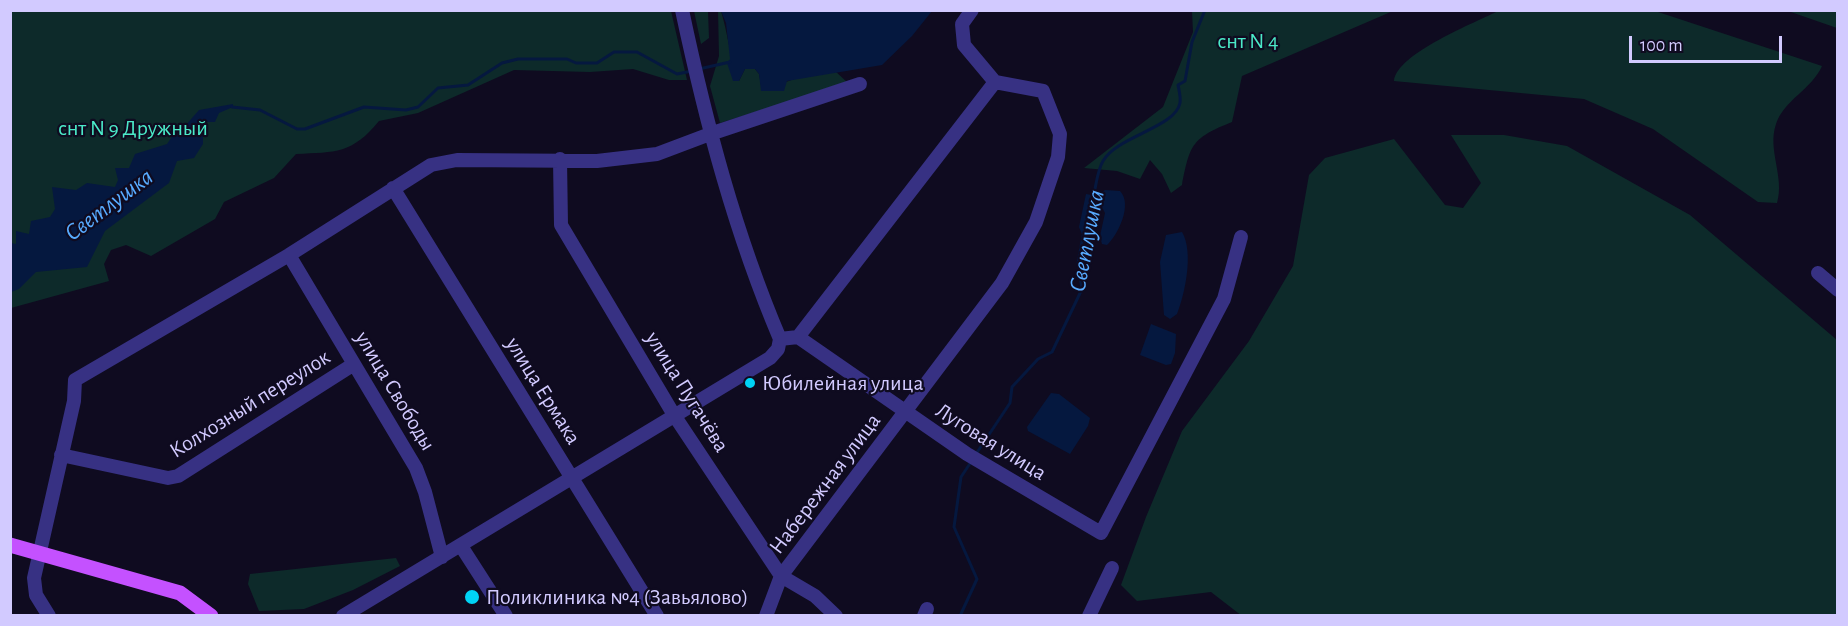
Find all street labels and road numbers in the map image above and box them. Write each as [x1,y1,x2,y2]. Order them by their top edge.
street label: улица Свободы [349,326,441,456]
street label: улица Пугачёва [639,327,735,457]
street label: улица Ермака [500,332,586,450]
street label: Колхозный переулок [165,344,335,464]
street label: Луговая улица [931,398,1051,486]
street label: Набережная улица [763,408,887,560]

